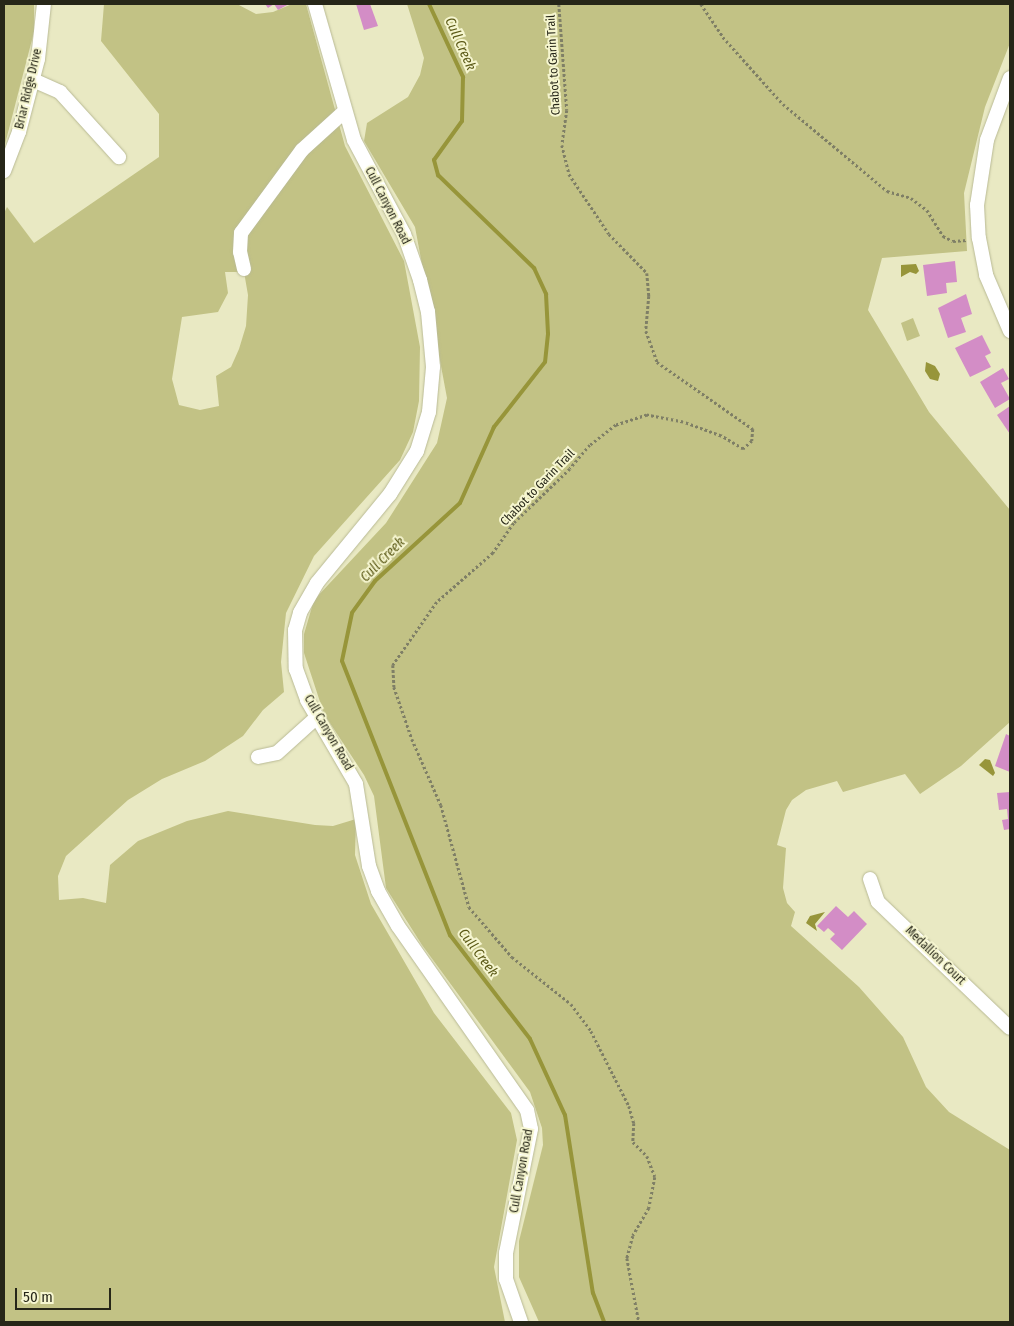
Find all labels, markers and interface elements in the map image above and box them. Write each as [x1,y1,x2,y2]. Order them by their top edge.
street label: Chabot to Garin Trail [544,14,564,116]
water label: Cull Creek [441,15,479,73]
street label: Briar Ridge Drive [13,47,45,131]
street label: Cull Canyon Road [361,165,413,247]
street label: Chabot to Garin Trail [498,447,578,529]
water label: Cull Creek [357,534,409,586]
street label: Cull Canyon Road [301,693,355,773]
street label: Medallion Court [902,924,968,988]
water label: Cull Creek [454,926,502,980]
street label: Cull Canyon Road [508,1128,536,1214]
scale bar [18,1278,114,1310]
text: 50 m [23,1288,53,1306]

